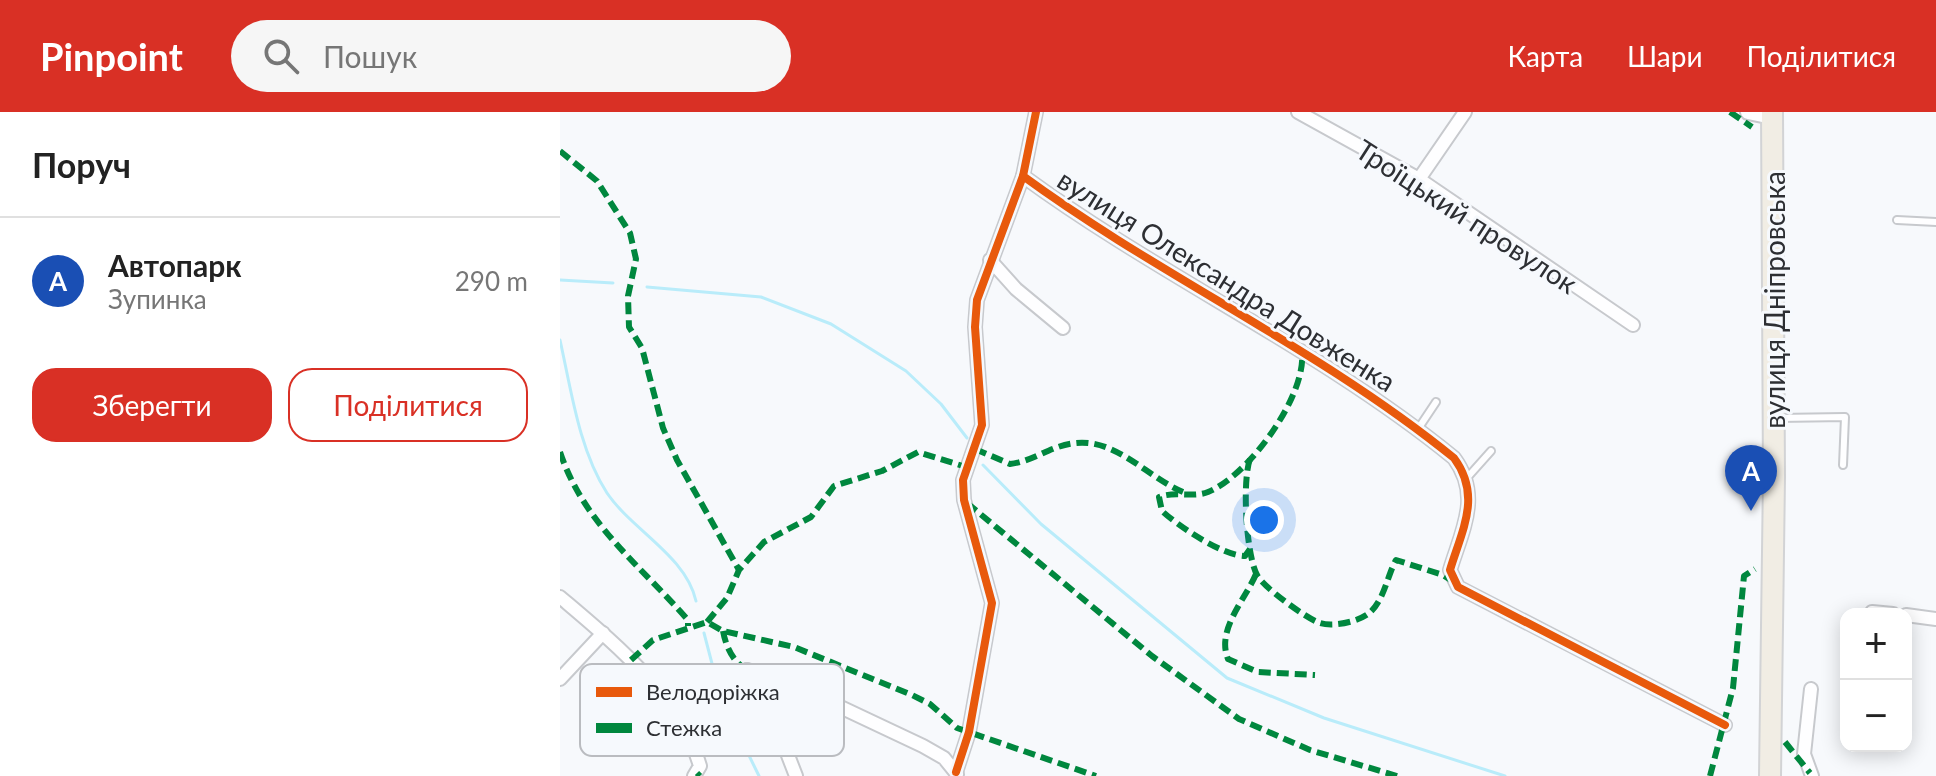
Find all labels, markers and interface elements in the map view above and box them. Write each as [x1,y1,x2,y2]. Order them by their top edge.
search box [231,20,791,92]
text: Pinpoint [40,33,183,79]
icon: search [259,34,303,78]
text: Пошук [323,38,417,74]
text: Карта [1507,39,1583,73]
text: Шари [1627,39,1703,73]
text: Поділитися [1747,39,1896,73]
street label: Троїцький провулок [1350,132,1584,300]
text: Поруч [32,144,131,185]
street label: вулиця Олександра Довженка [1052,162,1402,398]
street label: вулиця Дніпровська [1757,171,1791,429]
text: Автопарк [108,247,242,283]
text: A [49,265,67,297]
text: 290 m [455,265,528,297]
text: Зупинка [108,283,207,315]
button: Зберегти [32,368,272,442]
button: Поділитися [288,368,528,442]
pin: A [1725,445,1777,511]
your location [1244,500,1284,540]
map controls [1840,608,1912,752]
button: + [1840,608,1912,680]
legend [580,664,844,756]
text: Велодоріжка [646,678,780,705]
button: − [1840,680,1912,752]
text: Стежка [646,714,722,741]

